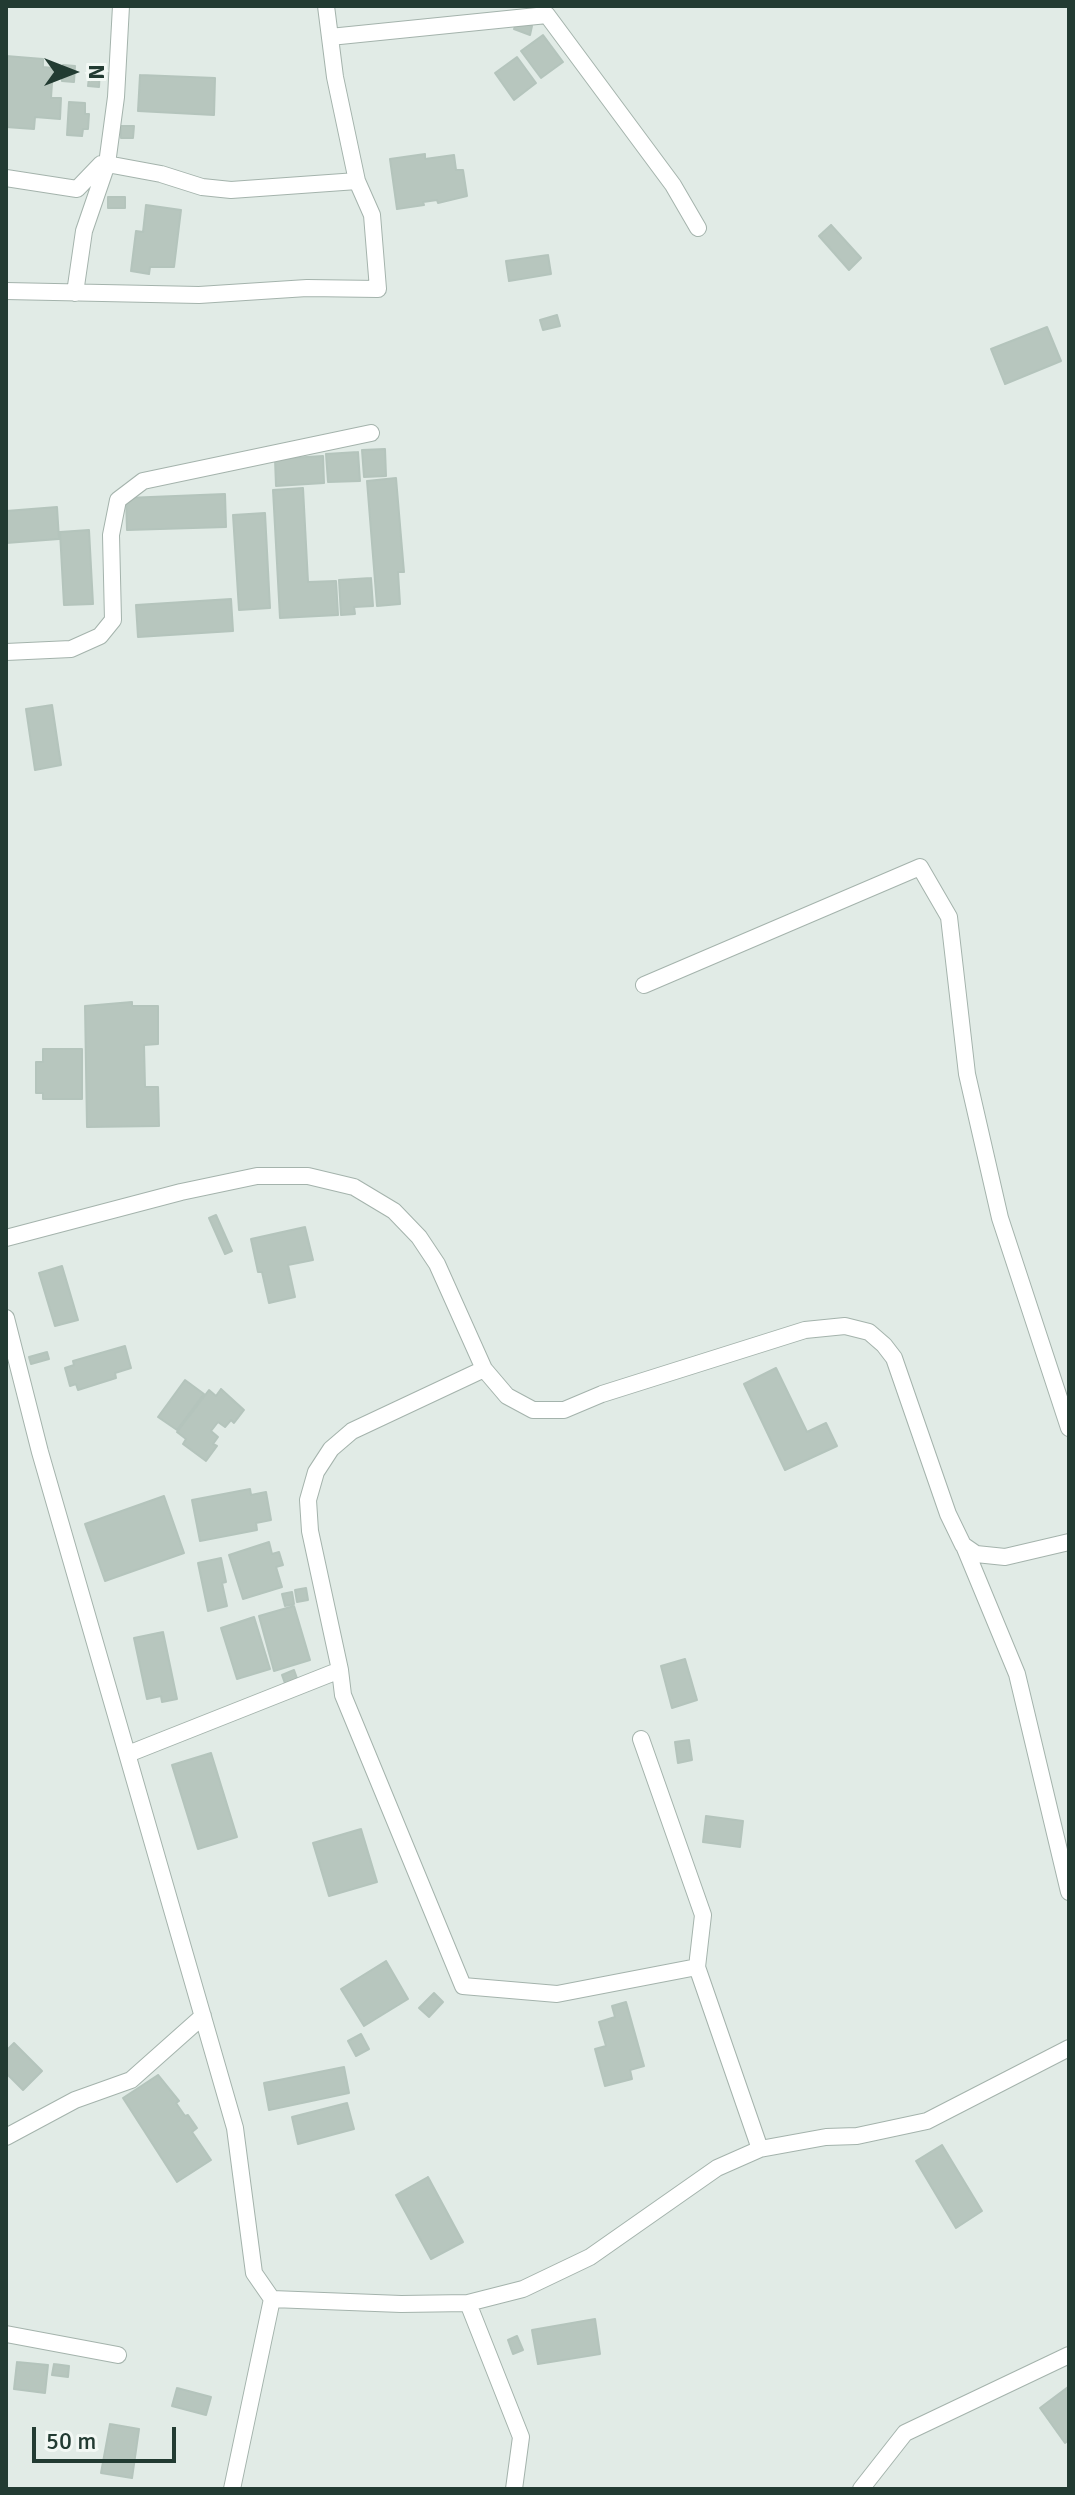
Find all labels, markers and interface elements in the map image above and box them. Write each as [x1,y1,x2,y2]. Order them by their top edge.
north arrow [32,32,112,112]
text: N [83,64,110,80]
scale bar [36,2411,180,2461]
text: 50 m [46,2426,96,2456]

